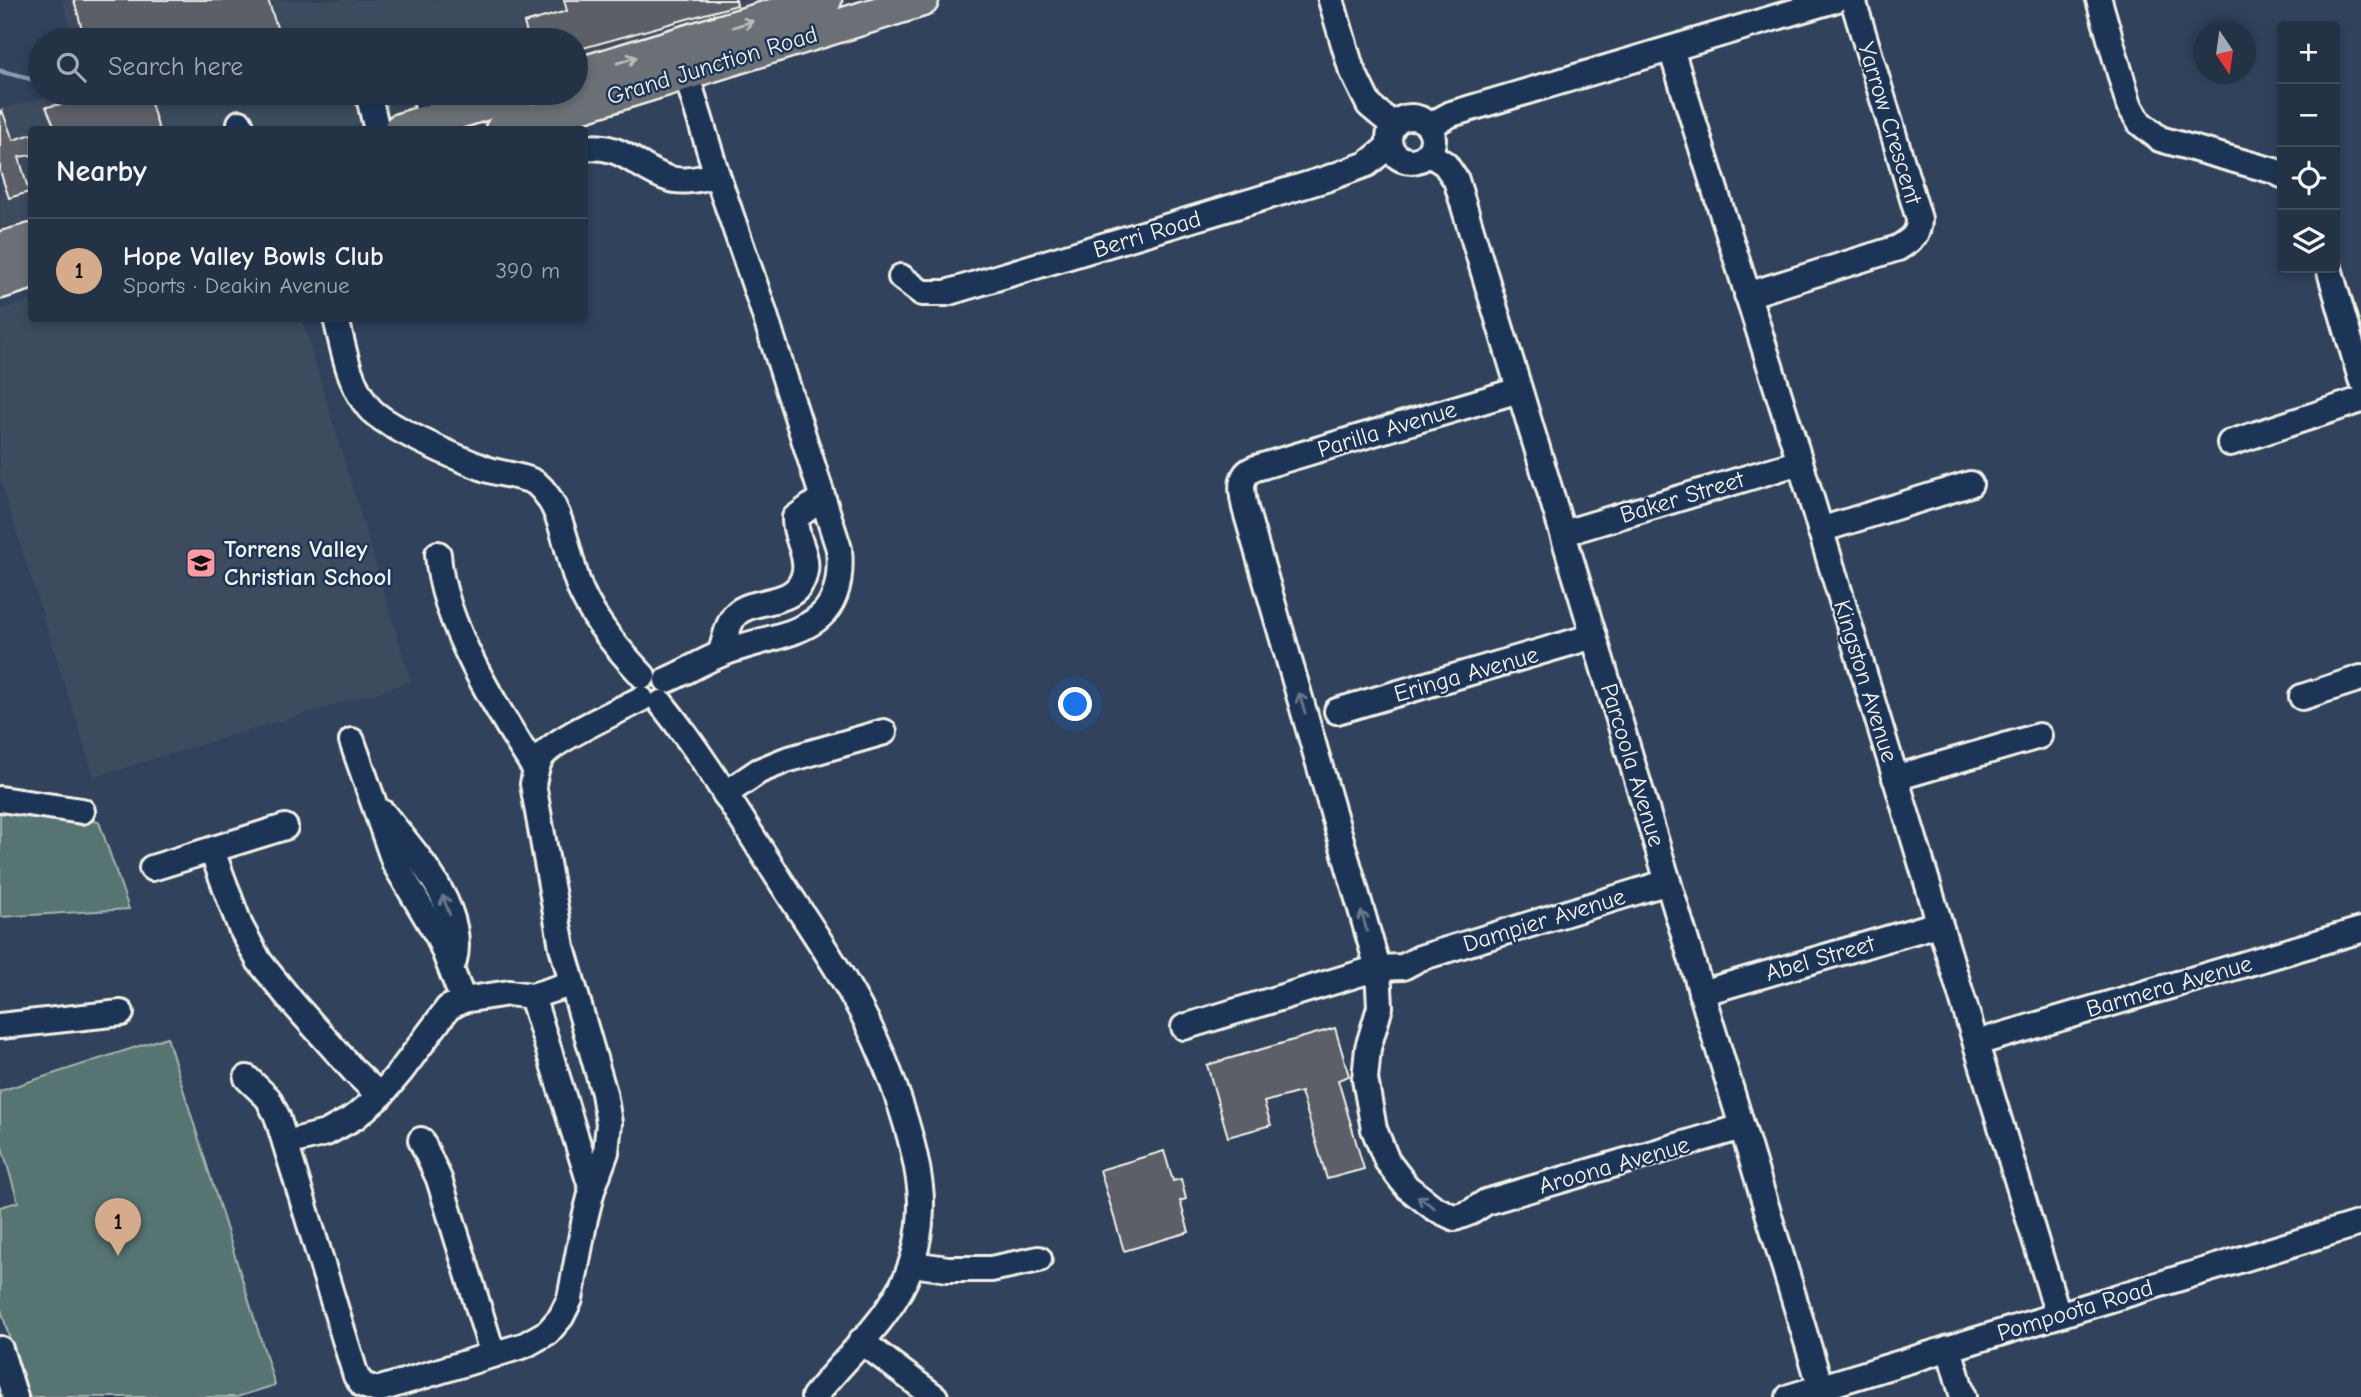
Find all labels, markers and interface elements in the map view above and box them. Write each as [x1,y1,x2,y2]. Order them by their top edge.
one-way arrow [732,17,754,30]
street label: Grand Junction Road [603,20,821,110]
north arrow [2193,21,2256,84]
map controls [2277,21,2340,273]
button: + [2277,21,2340,84]
search box [28,28,588,105]
street label: Yarrow Crescent [1852,38,1928,209]
icon: search [52,48,90,86]
text: Search here [108,52,243,82]
one-way arrow [615,52,637,65]
button: − [2277,84,2340,147]
button: locate [2277,147,2340,210]
text: Nearby [56,154,147,189]
street label: Berri Road [1090,204,1204,264]
button: layers [2277,210,2340,273]
text: Hope Valley Bowls Club [123,242,384,272]
text: 1 [74,257,84,284]
text: 390 m [495,257,560,284]
text: Sports · Deakin Avenue [123,272,349,299]
street label: Parilla Avenue [1314,395,1460,463]
street label: Baker Street [1617,465,1748,529]
place label: Torrens Valley Christian School [224,535,392,591]
school or university icon: Torrens Valley Christian School [184,546,218,580]
street label: Kingston Avenue [1828,597,1904,765]
street label: Eringa Avenue [1391,640,1541,708]
street label: Parcoola Avenue [1595,680,1671,850]
your location [1058,687,1092,721]
one-way arrow [1295,692,1307,714]
street label: Dampier Avenue [1459,882,1629,958]
one-way arrow [439,895,452,917]
one-way arrow [1357,911,1370,933]
street label: Abel Street [1762,929,1879,987]
street label: Barmera Avenue [2083,949,2255,1023]
street label: Aroona Avenue [1536,1130,1692,1200]
one-way arrow [1417,1195,1436,1209]
pin: 1 [95,1198,141,1256]
street label: Pompoota Road [1994,1273,2156,1347]

